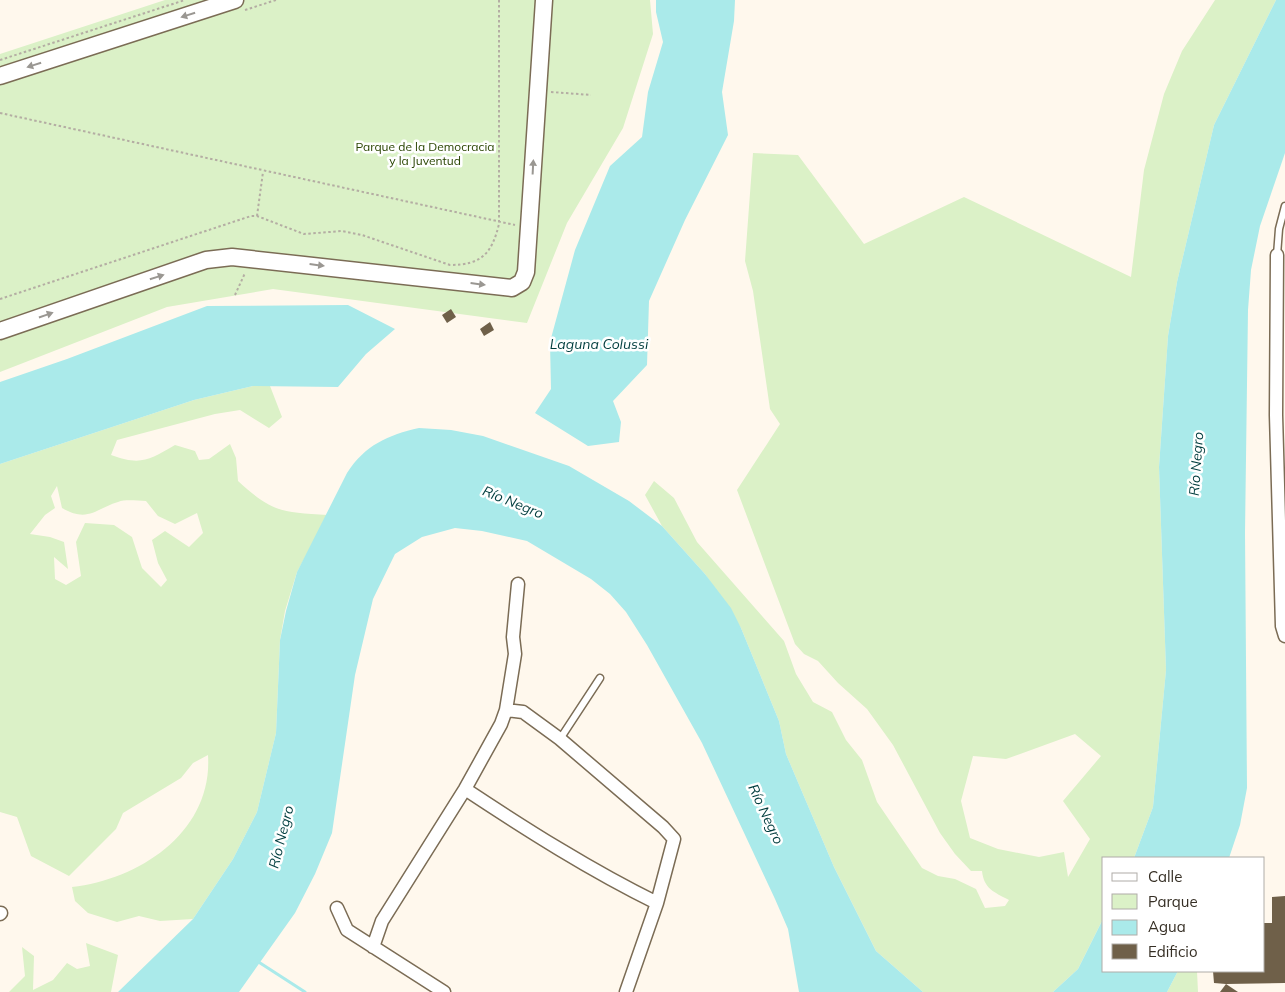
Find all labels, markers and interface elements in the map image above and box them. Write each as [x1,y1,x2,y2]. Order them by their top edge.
one-way arrow [181,12,196,19]
one-way arrow [26,62,41,69]
park label: Parque de la Democracia y la Juventud [355,139,495,168]
one-way arrow [530,159,538,175]
one-way arrow [309,261,325,269]
one-way arrow [150,272,165,280]
one-way arrow [470,280,486,288]
one-way arrow [39,311,54,319]
water label: Laguna Colussi [550,335,649,353]
water label: Río Negro [1185,431,1207,497]
water label: Río Negro [480,482,546,522]
water label: Río Negro [744,781,788,847]
water label: Río Negro [265,804,297,870]
legend [1102,857,1265,972]
text: Calle [1148,867,1182,886]
text: Parque [1148,892,1198,911]
text: Agua [1148,917,1186,936]
text: Edificio [1148,942,1198,961]

